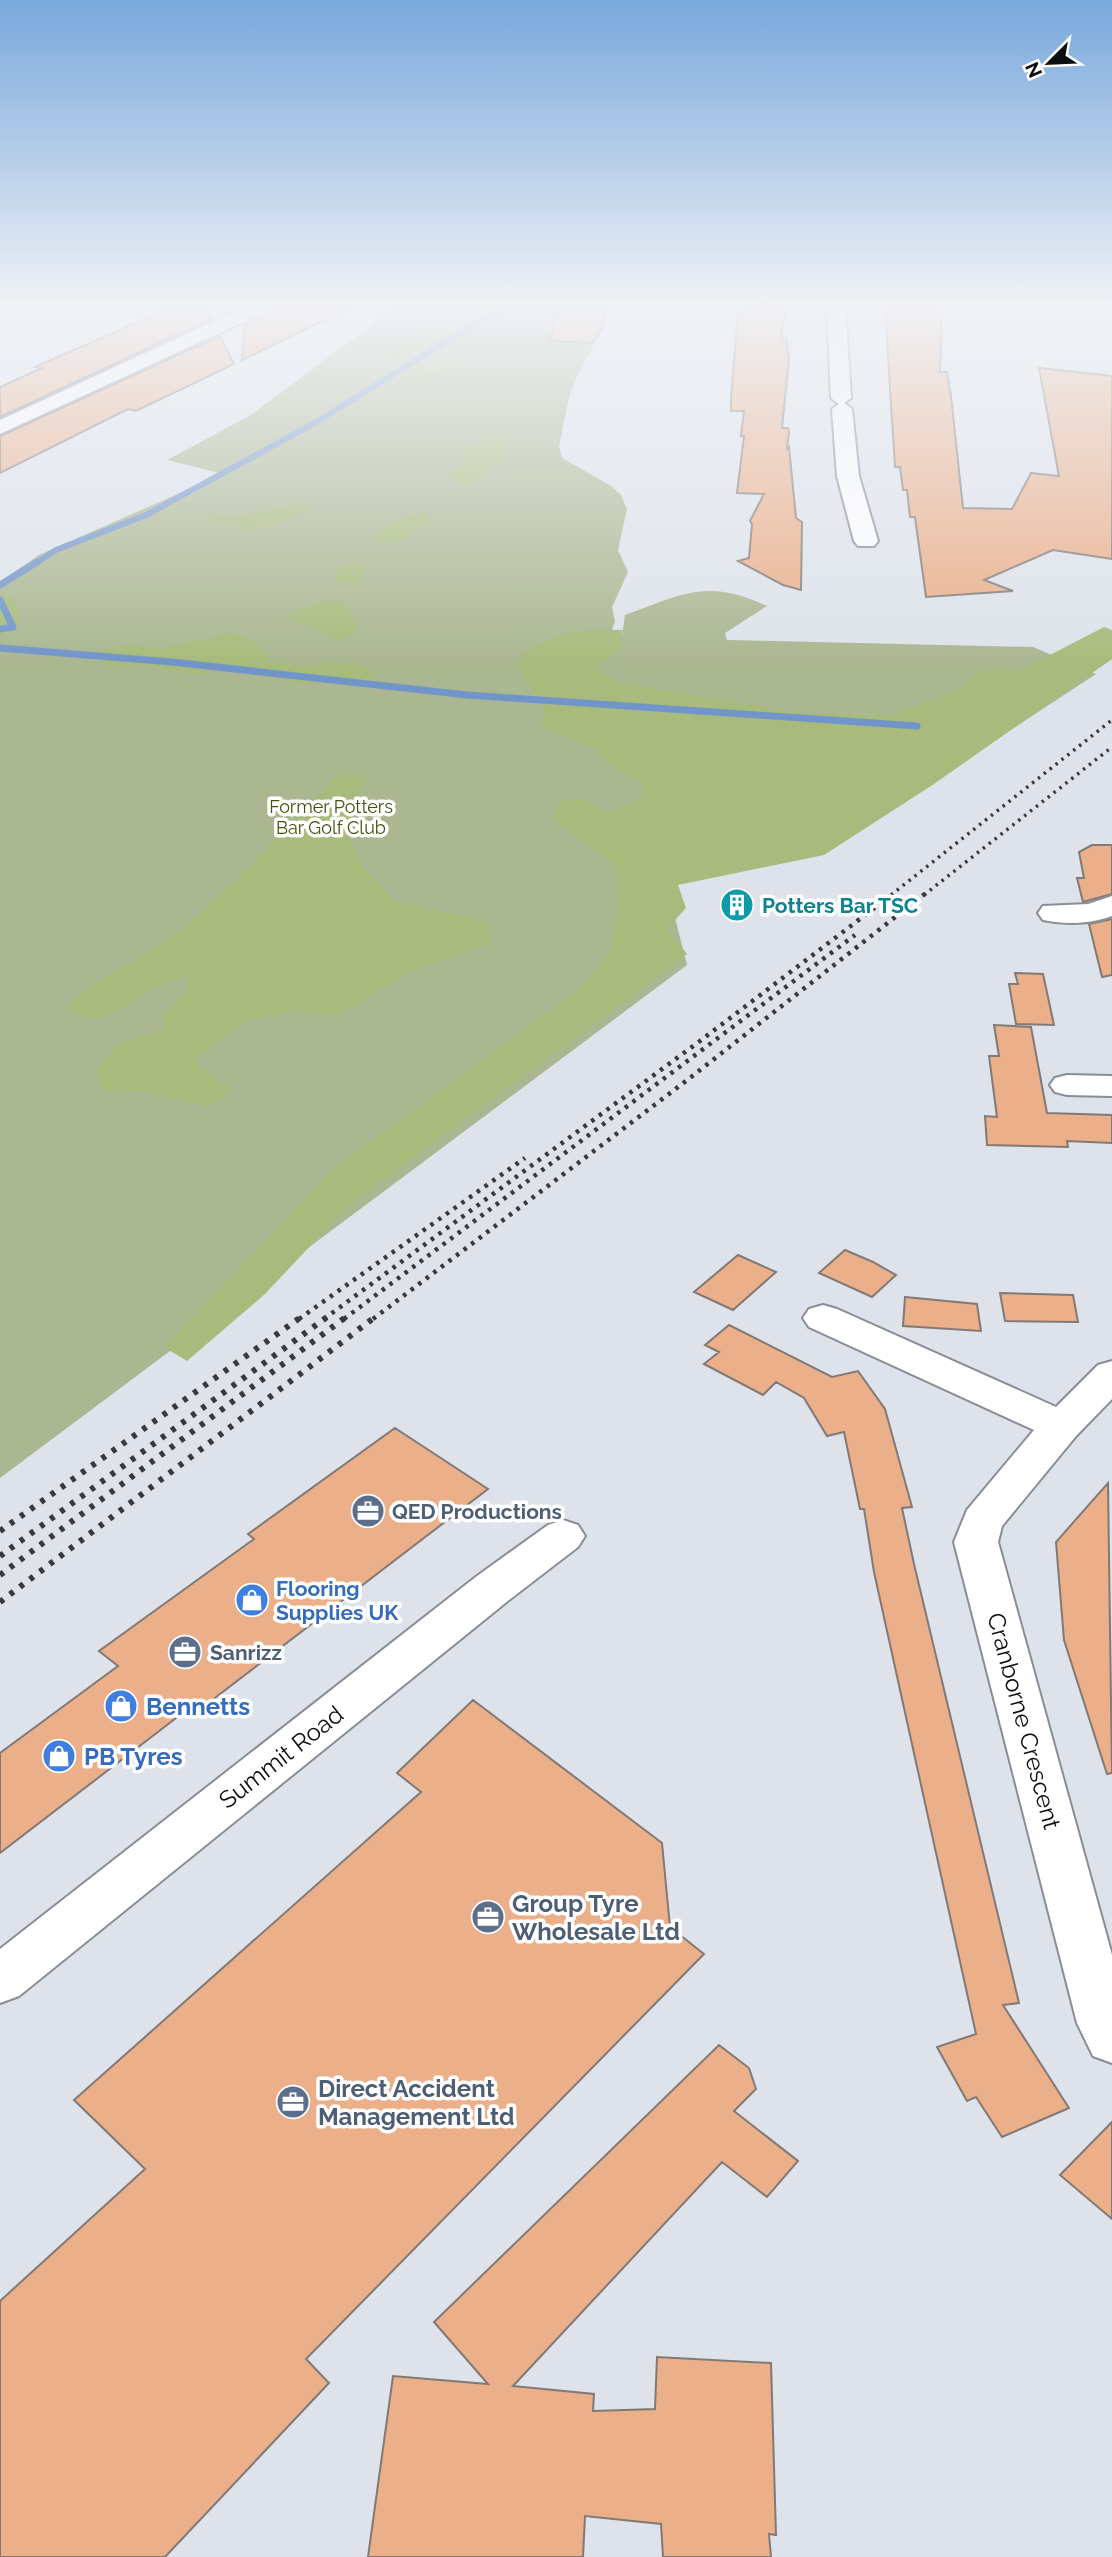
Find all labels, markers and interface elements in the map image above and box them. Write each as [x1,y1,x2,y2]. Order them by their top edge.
north arrow [1014,28,1084,98]
text: N [1020,59,1046,81]
park label: Former Potters Bar Golf Club [269,796,393,838]
building icon: Potters Bar TSC [718,886,756,924]
place label: Potters Bar TSC [762,893,918,918]
office icon: QED Productions [349,1492,387,1530]
place label: QED Productions [392,1499,562,1524]
place label: Flooring Supplies UK [276,1576,399,1625]
shop icon: Flooring Supplies UK [233,1581,271,1619]
street label: Cranborne Crescent [981,1610,1067,1832]
office icon: Sanrizz [166,1633,204,1671]
place label: Sanrizz [210,1640,282,1665]
shop icon: Bennetts [102,1687,140,1725]
place label: Bennetts [146,1692,250,1721]
street label: Summit Road [213,1699,349,1815]
shop icon: PB Tyres [40,1737,78,1775]
place label: PB Tyres [84,1742,183,1771]
place label: Group Tyre Wholesale Ltd [512,1889,680,1946]
office icon: Group Tyre Wholesale Ltd [469,1898,507,1936]
place label: Direct Accident Management Ltd [318,2074,515,2131]
office icon: Direct Accident Management Ltd [274,2083,312,2121]

